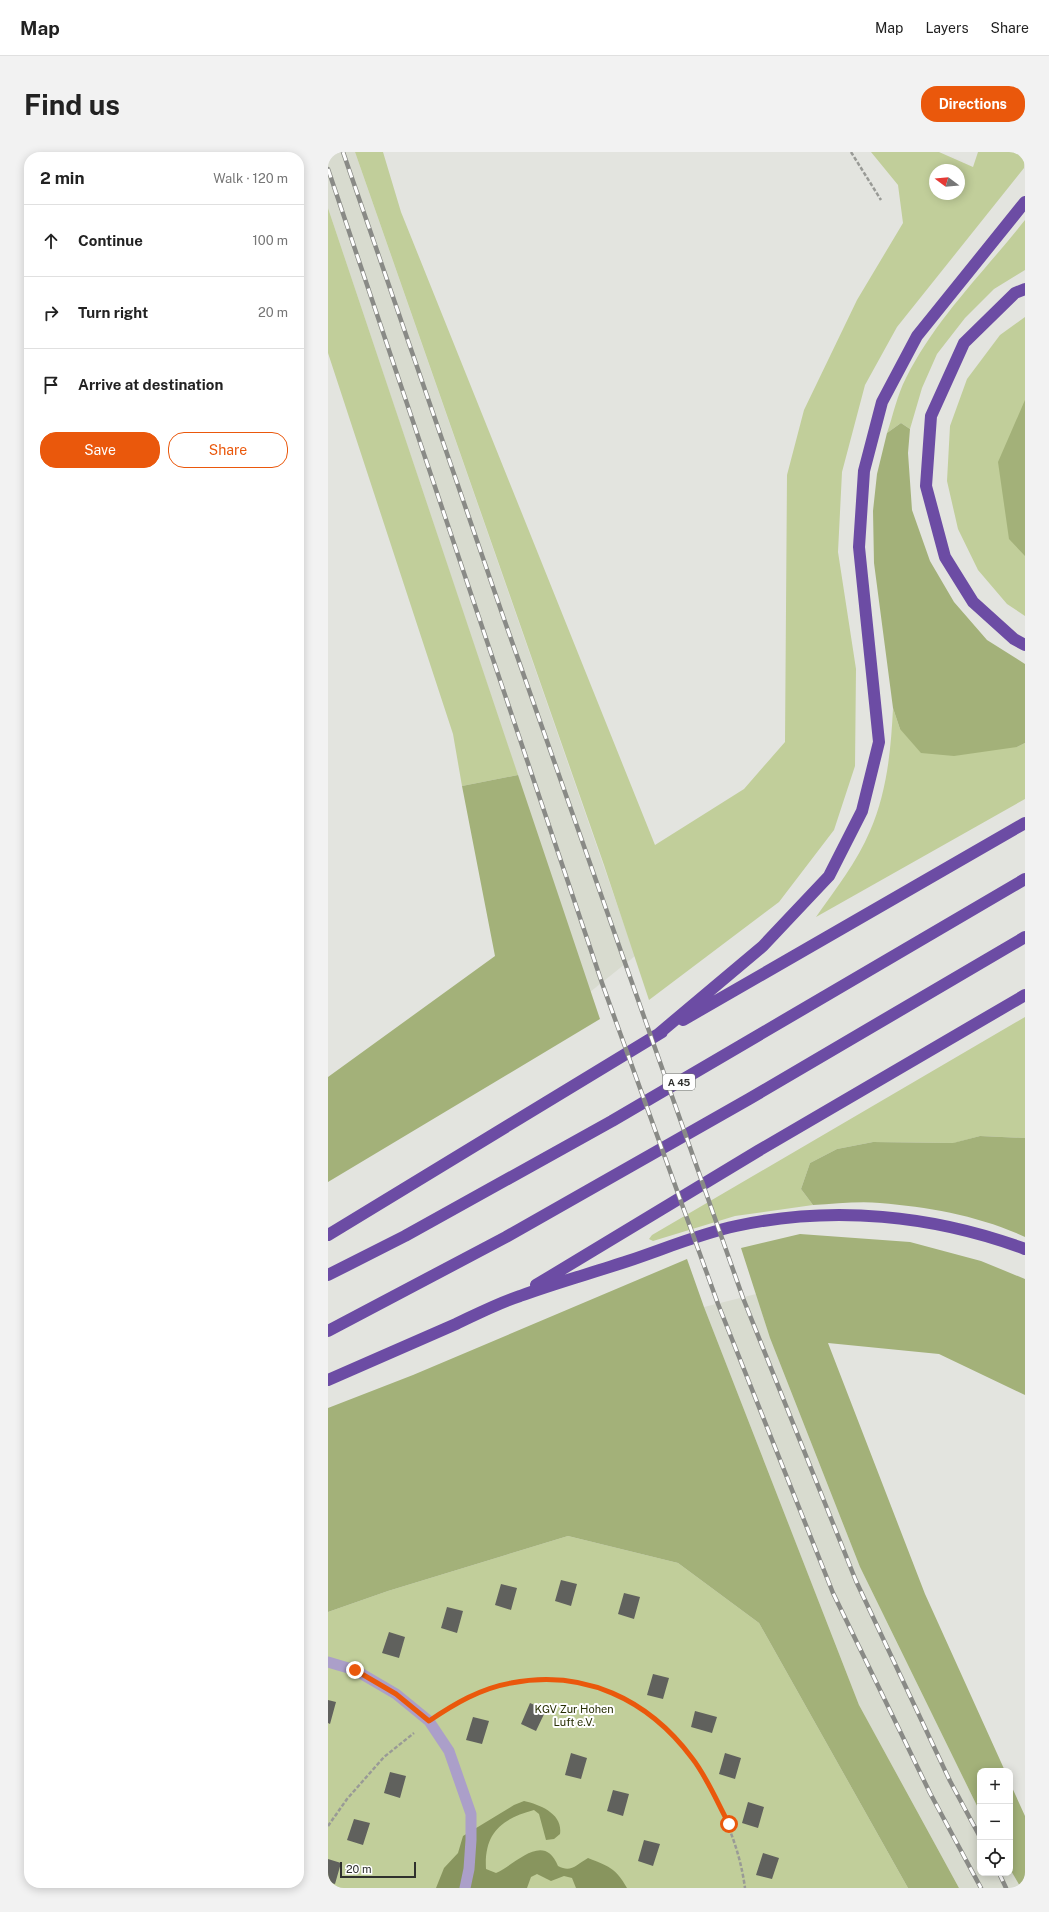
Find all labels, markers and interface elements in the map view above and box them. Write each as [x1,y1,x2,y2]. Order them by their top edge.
text: Map [20,17,60,39]
text: Map [875,20,903,36]
text: Layers [925,20,969,36]
text: Share [991,20,1029,36]
button: Directions [921,86,1025,122]
text: Find us [24,88,120,121]
north arrow [929,164,965,200]
text: 2 min [40,168,85,188]
text: Walk · 120 m [213,171,288,186]
icon: ahead [40,230,62,252]
text: Continue [78,232,143,249]
text: 100 m [252,233,288,248]
icon: right [40,302,62,324]
text: Turn right [78,304,148,321]
text: 20 m [258,305,288,320]
icon: arrive [40,374,62,396]
text: Arrive at destination [78,376,223,393]
button: Save [40,432,160,468]
button: Share [168,432,288,468]
road number: A 45 [663,1074,695,1090]
route end [346,1661,364,1679]
park label: KGV Zur Hohen Luft e.V. [534,1703,614,1728]
map controls [977,1768,1013,1876]
button: + [977,1768,1013,1804]
button: − [977,1804,1013,1840]
route start [720,1815,738,1833]
button: locate [977,1840,1013,1876]
scale bar [340,1860,416,1879]
text: 20 m [346,1863,371,1875]

